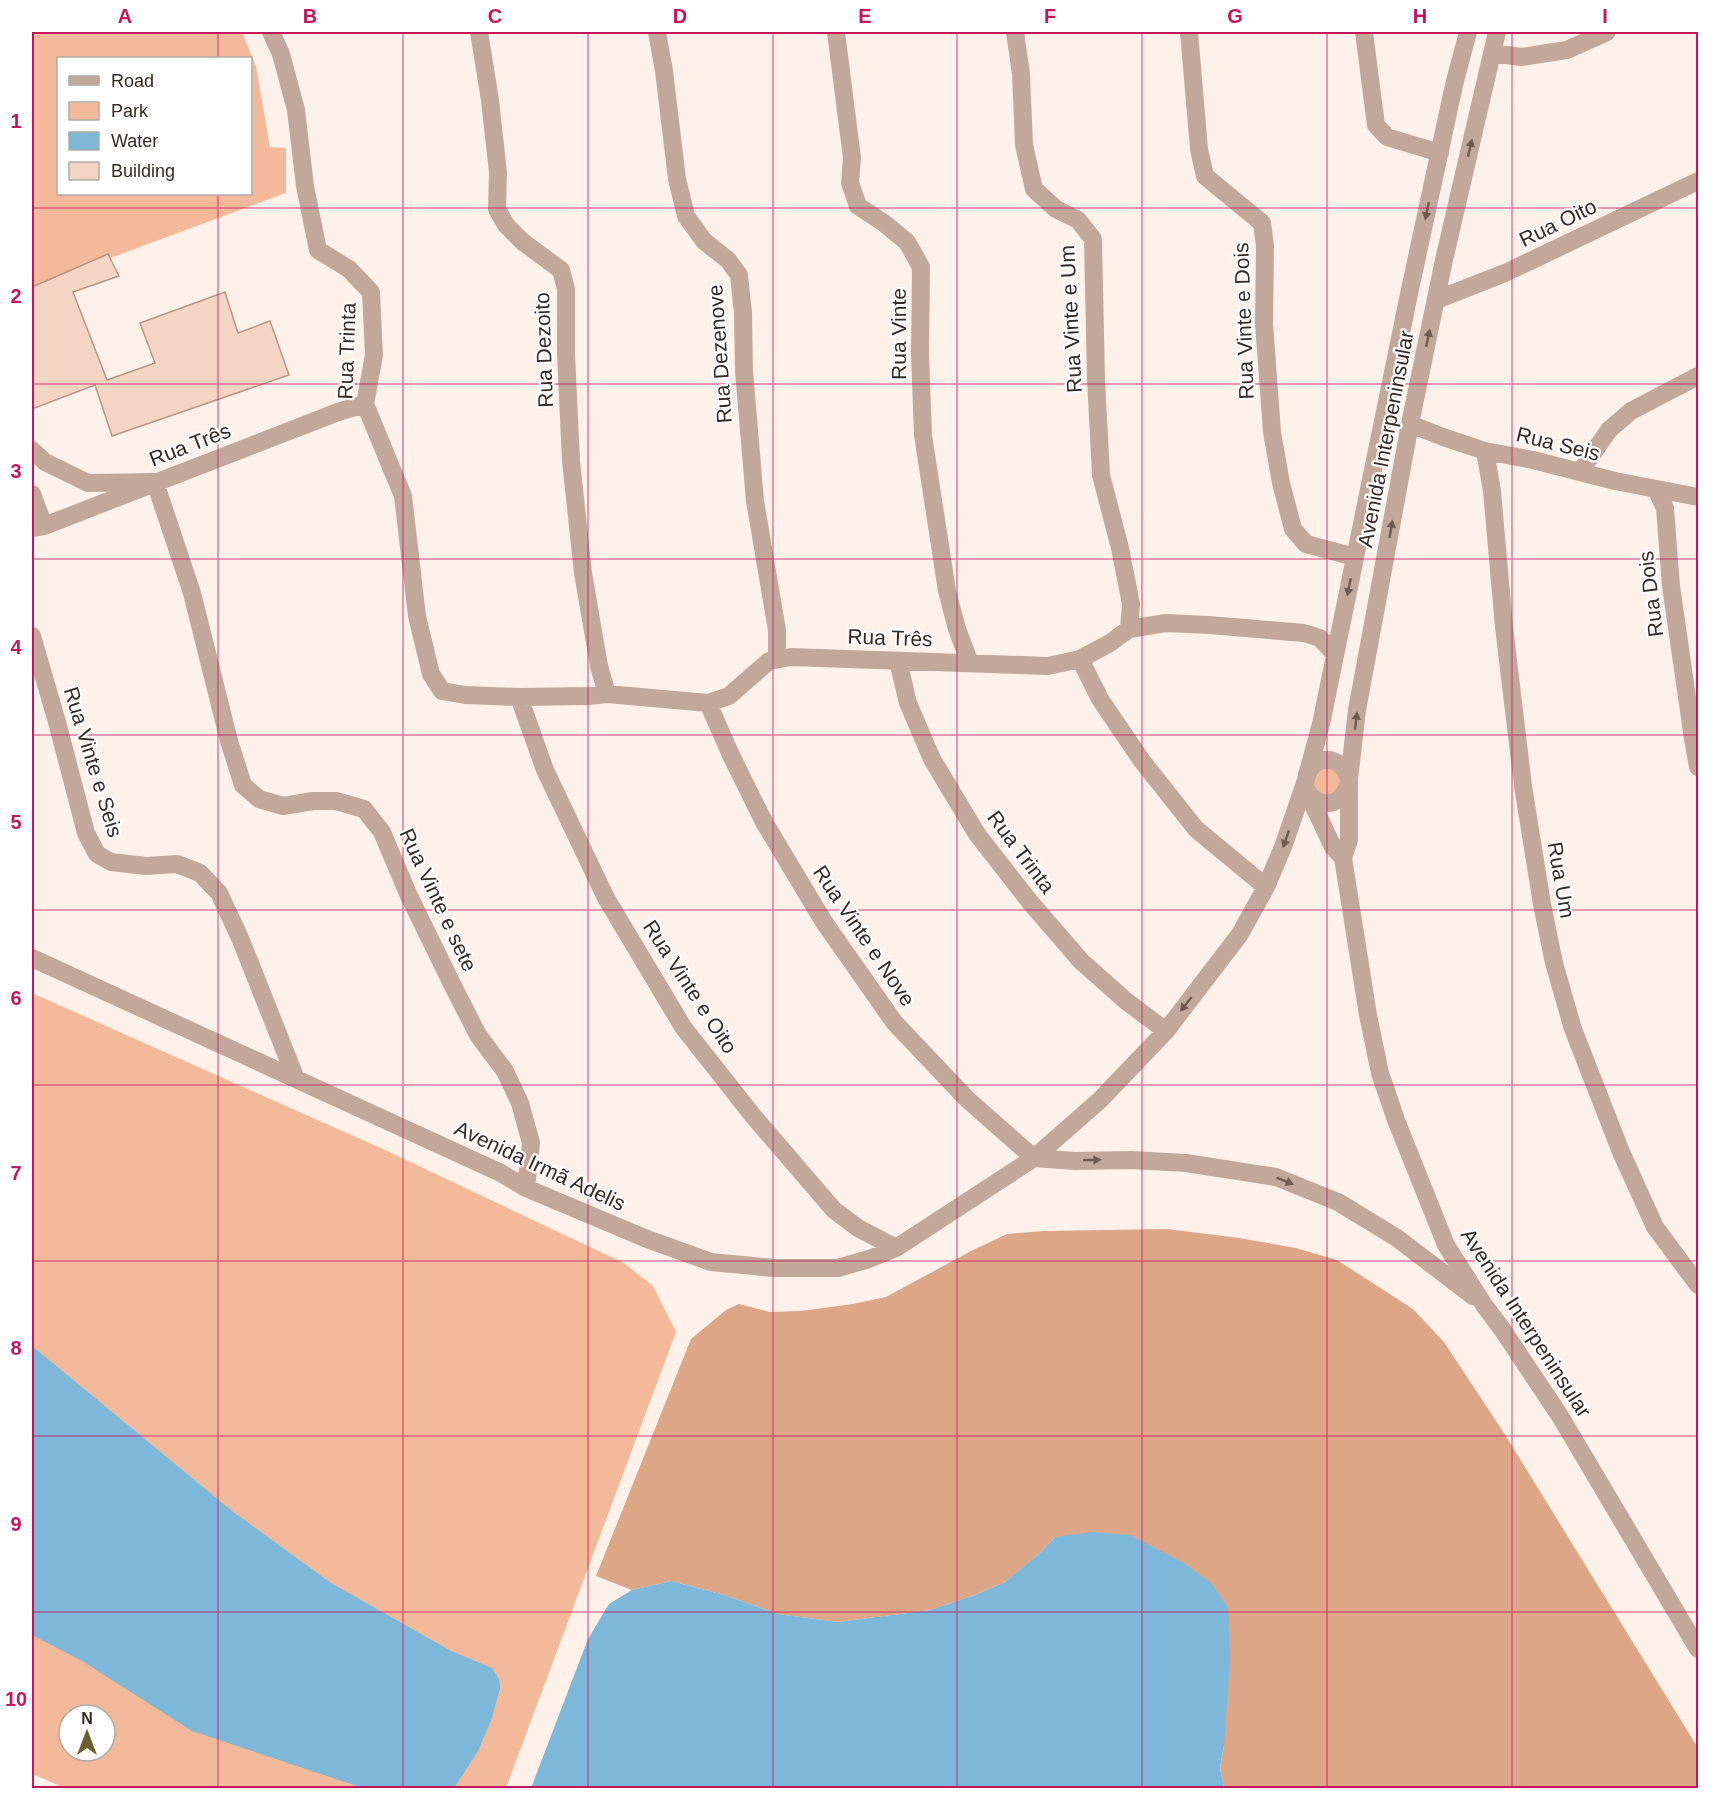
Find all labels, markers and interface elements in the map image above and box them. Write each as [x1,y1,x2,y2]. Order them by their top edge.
text: A [118,5,132,27]
text: B [303,5,317,27]
text: C [488,5,502,27]
text: D [673,5,687,27]
text: E [858,5,872,27]
text: F [1044,5,1056,27]
text: G [1227,5,1243,27]
text: H [1413,5,1427,27]
text: I [1602,5,1608,27]
legend [57,57,252,195]
text: Road [111,71,154,91]
text: Park [111,101,149,121]
text: 1 [10,110,22,132]
text: Water [111,131,158,151]
one-way arrow [1466,138,1476,157]
text: Building [111,161,175,181]
street label: Rua Oito [1515,194,1600,251]
one-way arrow [1422,202,1431,221]
street label: Rua Vinte e Dois [1229,242,1258,400]
street label: Rua Vinte e Um [1055,245,1086,393]
street label: Rua Dezenove [703,284,736,424]
text: 2 [10,285,22,307]
street label: Rua Vinte [887,288,910,380]
street label: Rua Dezoito [530,292,557,408]
street label: Rua Trinta [333,302,360,400]
one-way arrow [1424,328,1433,347]
street label: Avenida Interpeninsular [1353,329,1418,549]
street label: Rua Três [146,419,234,471]
street label: Rua Seis [1514,422,1602,465]
text: 3 [10,460,22,482]
one-way arrow [1387,520,1396,539]
street label: Rua Dois [1634,550,1667,638]
one-way arrow [1344,578,1353,597]
street label: Rua Três [847,625,933,650]
text: 4 [10,636,22,658]
street label: Rua Vinte e Seis [60,684,127,840]
one-way arrow [1351,712,1361,731]
street label: Rua Trinta [983,806,1060,898]
text: 5 [10,811,22,833]
street label: Rua Vinte e sete [395,825,482,975]
one-way arrow [1280,830,1290,848]
street label: Rua Um [1543,840,1580,920]
street label: Rua Vinte e Nove [809,861,920,1010]
street label: Rua Vinte e Oito [639,916,742,1057]
text: 6 [10,987,22,1009]
one-way arrow [1180,996,1192,1012]
street label: Avenida Irmã Adelis [451,1116,629,1215]
one-way arrow [1083,1155,1102,1165]
text: 7 [10,1162,22,1184]
one-way arrow [1277,1176,1295,1186]
street label: Avenida Interpeninsular [1457,1224,1596,1421]
text: 8 [10,1337,22,1359]
text: 9 [10,1513,22,1535]
text: 10 [5,1688,27,1710]
north arrow [57,1703,117,1763]
text: N [81,1710,93,1727]

